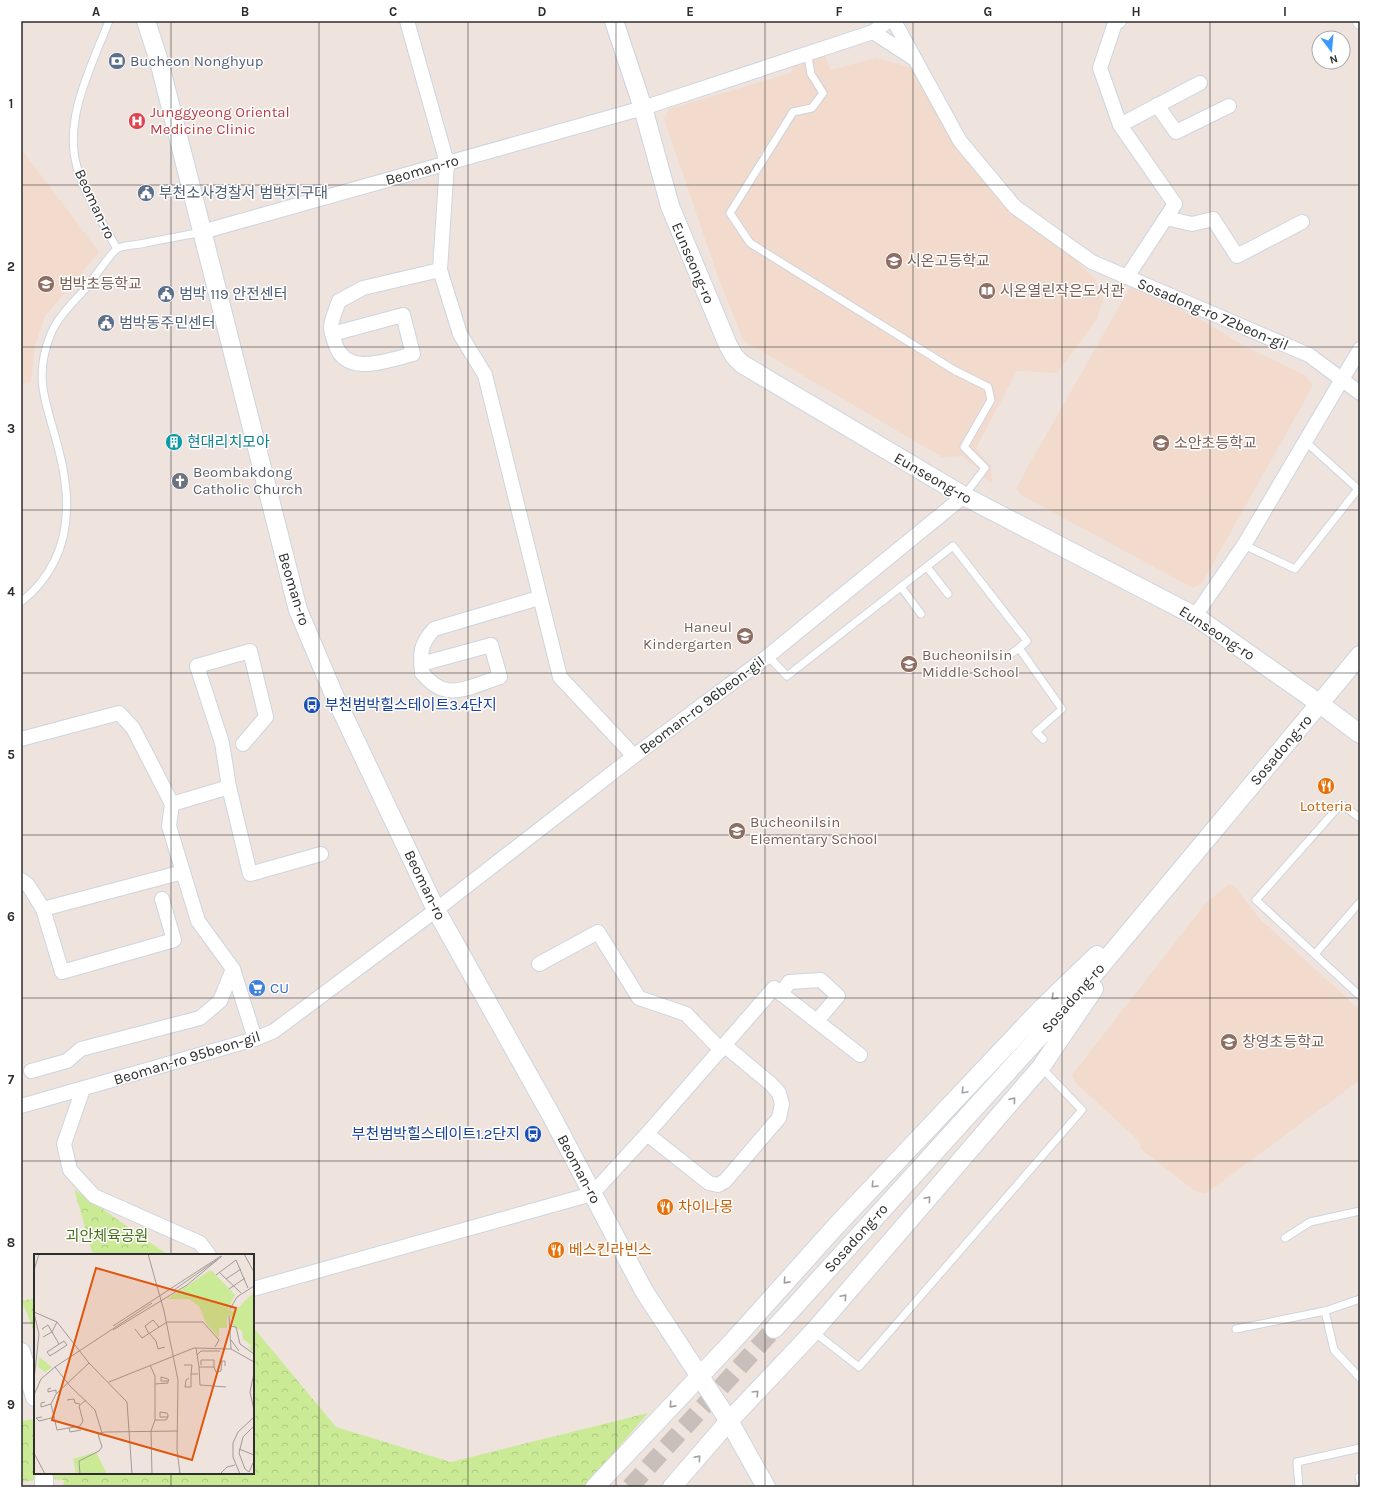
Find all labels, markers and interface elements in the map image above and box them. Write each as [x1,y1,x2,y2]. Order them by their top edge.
text: A [92,4,100,19]
text: B [241,4,249,19]
text: C [389,4,397,19]
text: D [538,4,547,19]
text: E [686,4,694,19]
text: F [835,4,843,19]
text: G [984,4,992,19]
text: H [1131,4,1141,19]
text: I [1283,4,1287,19]
north arrow [1311,30,1351,70]
bank icon: Bucheon Nonghyup [107,51,127,71]
place label: Bucheon Nonghyup [130,52,264,70]
text: N [1328,52,1339,66]
text: 1 [9,96,13,111]
place label: Junggyeong Oriental Medicine Clinic [150,103,290,138]
hospital icon: Junggyeong Oriental Medicine Clinic [127,111,147,131]
street label: Beoman-ro [383,151,461,189]
street label: Beoman-ro [71,166,119,242]
public building icon: 부천소사경찰서 범박지구대 [136,183,156,203]
place label: 부천소사경찰서 범박지구대 [159,184,328,202]
street label: Eunseong-ro [668,220,718,306]
school or university icon: 시온고등학교 [884,251,904,271]
place label: 시온고등학교 [907,252,990,270]
text: 2 [7,259,15,274]
school or university icon: 범박초등학교 [36,274,56,294]
street label: Sosadong-ro 72beon-gil [1135,274,1291,354]
place label: 범박초등학교 [59,275,142,293]
library icon: 시온열린작은도서관 [977,281,997,301]
place label: 시온열린작은도서관 [1000,282,1124,300]
public building icon: 범박 119 안전센터 [156,284,176,304]
place label: 범박 119 안전센터 [179,285,288,303]
public building icon: 범박동주민센터 [96,313,116,333]
place label: 범박동주민센터 [119,314,216,332]
text: 3 [7,421,15,436]
building icon: 현대리치모아 [164,432,184,452]
place label: 현대리치모아 [187,433,270,451]
school or university icon: 소안초등학교 [1151,433,1171,453]
place label: 소안초등학교 [1174,434,1257,452]
street label: Eunseong-ro [891,449,975,507]
place label: Beombakdong Catholic Church [193,463,303,498]
church icon: Beombakdong Catholic Church [170,471,190,491]
street label: Beoman-ro [274,550,314,628]
text: 4 [7,584,15,599]
street label: Eunseong-ro [1176,602,1258,664]
place label: Haneul Kindergarten [643,618,732,653]
school or university icon: Haneul Kindergarten [735,626,755,646]
place label: Bucheonilsin Middle School [922,646,1019,681]
street label: Beoman-ro 96beon-gil [636,652,768,758]
school or university icon: Bucheonilsin Middle School [899,654,919,674]
bus stop icon: 부천범박힐스테이트3.4단지 [302,695,322,715]
place label: 부천범박힐스테이트3.4단지 [325,696,497,714]
street label: Sosadong-ro [1246,711,1316,789]
text: 5 [7,747,15,762]
restaurant icon: Lotteria [1316,776,1336,796]
place label: Lotteria [1300,797,1352,815]
place label: Bucheonilsin Elementary School [750,813,877,848]
school or university icon: Bucheonilsin Elementary School [727,821,747,841]
street label: Beoman-ro [400,847,450,923]
text: 6 [7,909,15,924]
street label: Sosadong-ro [1038,959,1108,1037]
supermarket icon: CU [247,978,267,998]
place label: CU [270,979,289,997]
one-way arrow [1051,992,1059,1000]
street label: Beoman-ro 95beon-gil [112,1027,262,1089]
school or university icon: 창영초등학교 [1219,1032,1239,1052]
place label: 창영초등학교 [1242,1033,1325,1051]
text: 7 [8,1072,15,1087]
one-way arrow [961,1086,968,1094]
one-way arrow [1008,1097,1016,1105]
bus stop icon: 부천범박힐스테이트1.2단지 [523,1124,543,1144]
place label: 부천범박힐스테이트1.2단지 [352,1125,520,1143]
street label: Beoman-ro [553,1131,605,1207]
one-way arrow [871,1180,879,1188]
one-way arrow [924,1196,931,1203]
restaurant icon: 차이나몽 [655,1197,675,1217]
place label: 차이나몽 [678,1198,733,1216]
street label: Sosadong-ro [820,1200,892,1276]
park label: 괴안체육공원 [66,1227,148,1245]
text: 8 [7,1235,15,1250]
restaurant icon: 베스킨라빈스 [546,1240,566,1260]
place label: 베스킨라빈스 [569,1241,652,1259]
inset map [34,1254,254,1474]
one-way arrow [784,1276,791,1284]
one-way arrow [839,1294,846,1302]
one-way arrow [751,1390,759,1398]
text: 9 [7,1397,15,1412]
one-way arrow [669,1400,677,1408]
one-way arrow [693,1455,700,1462]

